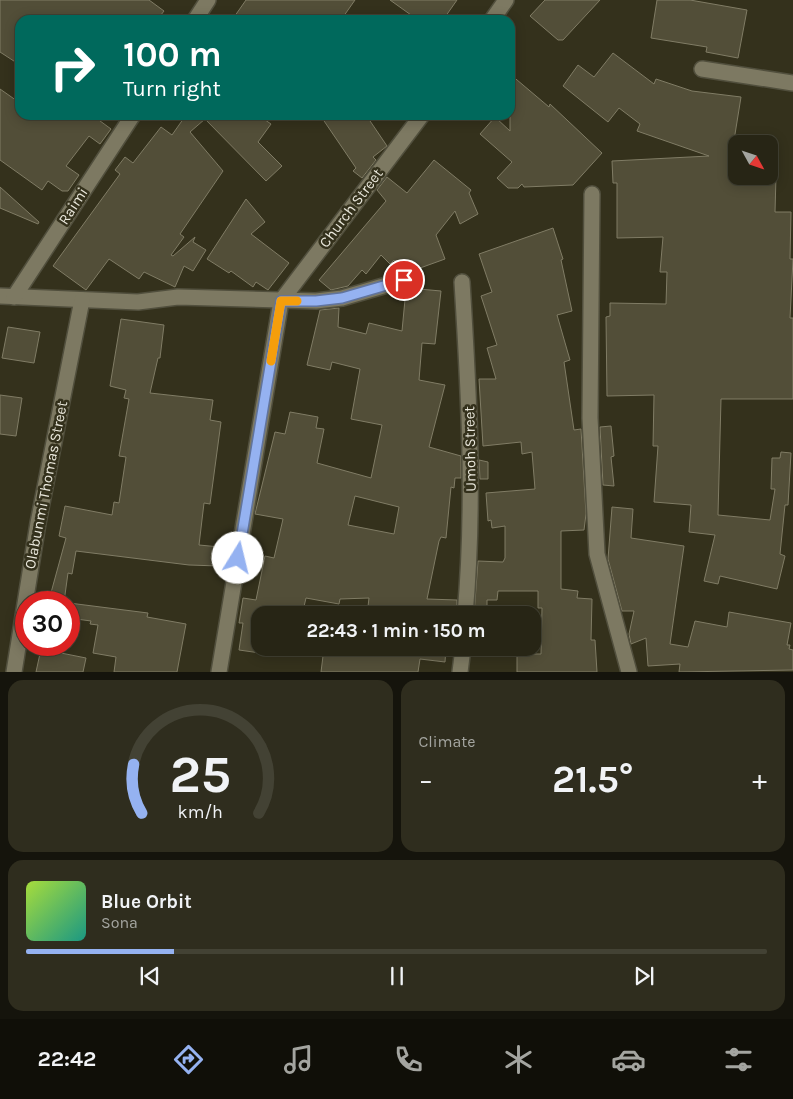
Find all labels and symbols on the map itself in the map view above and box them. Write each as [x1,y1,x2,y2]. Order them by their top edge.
north arrow [728,135,778,185]
street label: Church Street [315,165,387,251]
street label: Raimi [54,184,92,228]
pin [383,259,425,301]
street label: Olabunmi Thomas Street [21,399,71,571]
street label: Umoh Street [460,406,480,492]
position arrow [211,531,263,583]
speed limit sign: 30 [15,591,80,656]

